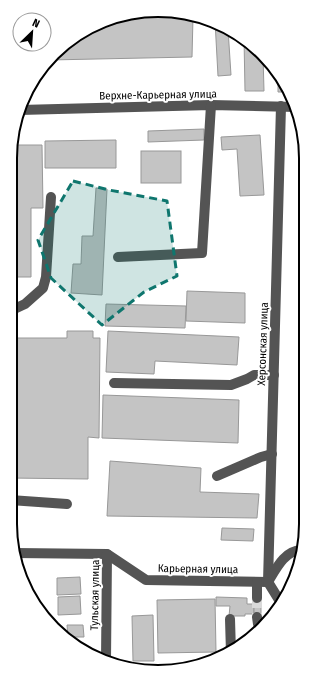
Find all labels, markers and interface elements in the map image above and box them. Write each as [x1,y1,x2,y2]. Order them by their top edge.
north arrow [12,12,52,52]
text: N [30,16,42,31]
street label: Верхне-Карьерная улица [99,87,217,103]
street label: Херсонская улица [255,302,271,386]
street label: Тульская улица [88,559,102,631]
street label: Карьерная улица [158,562,238,576]

